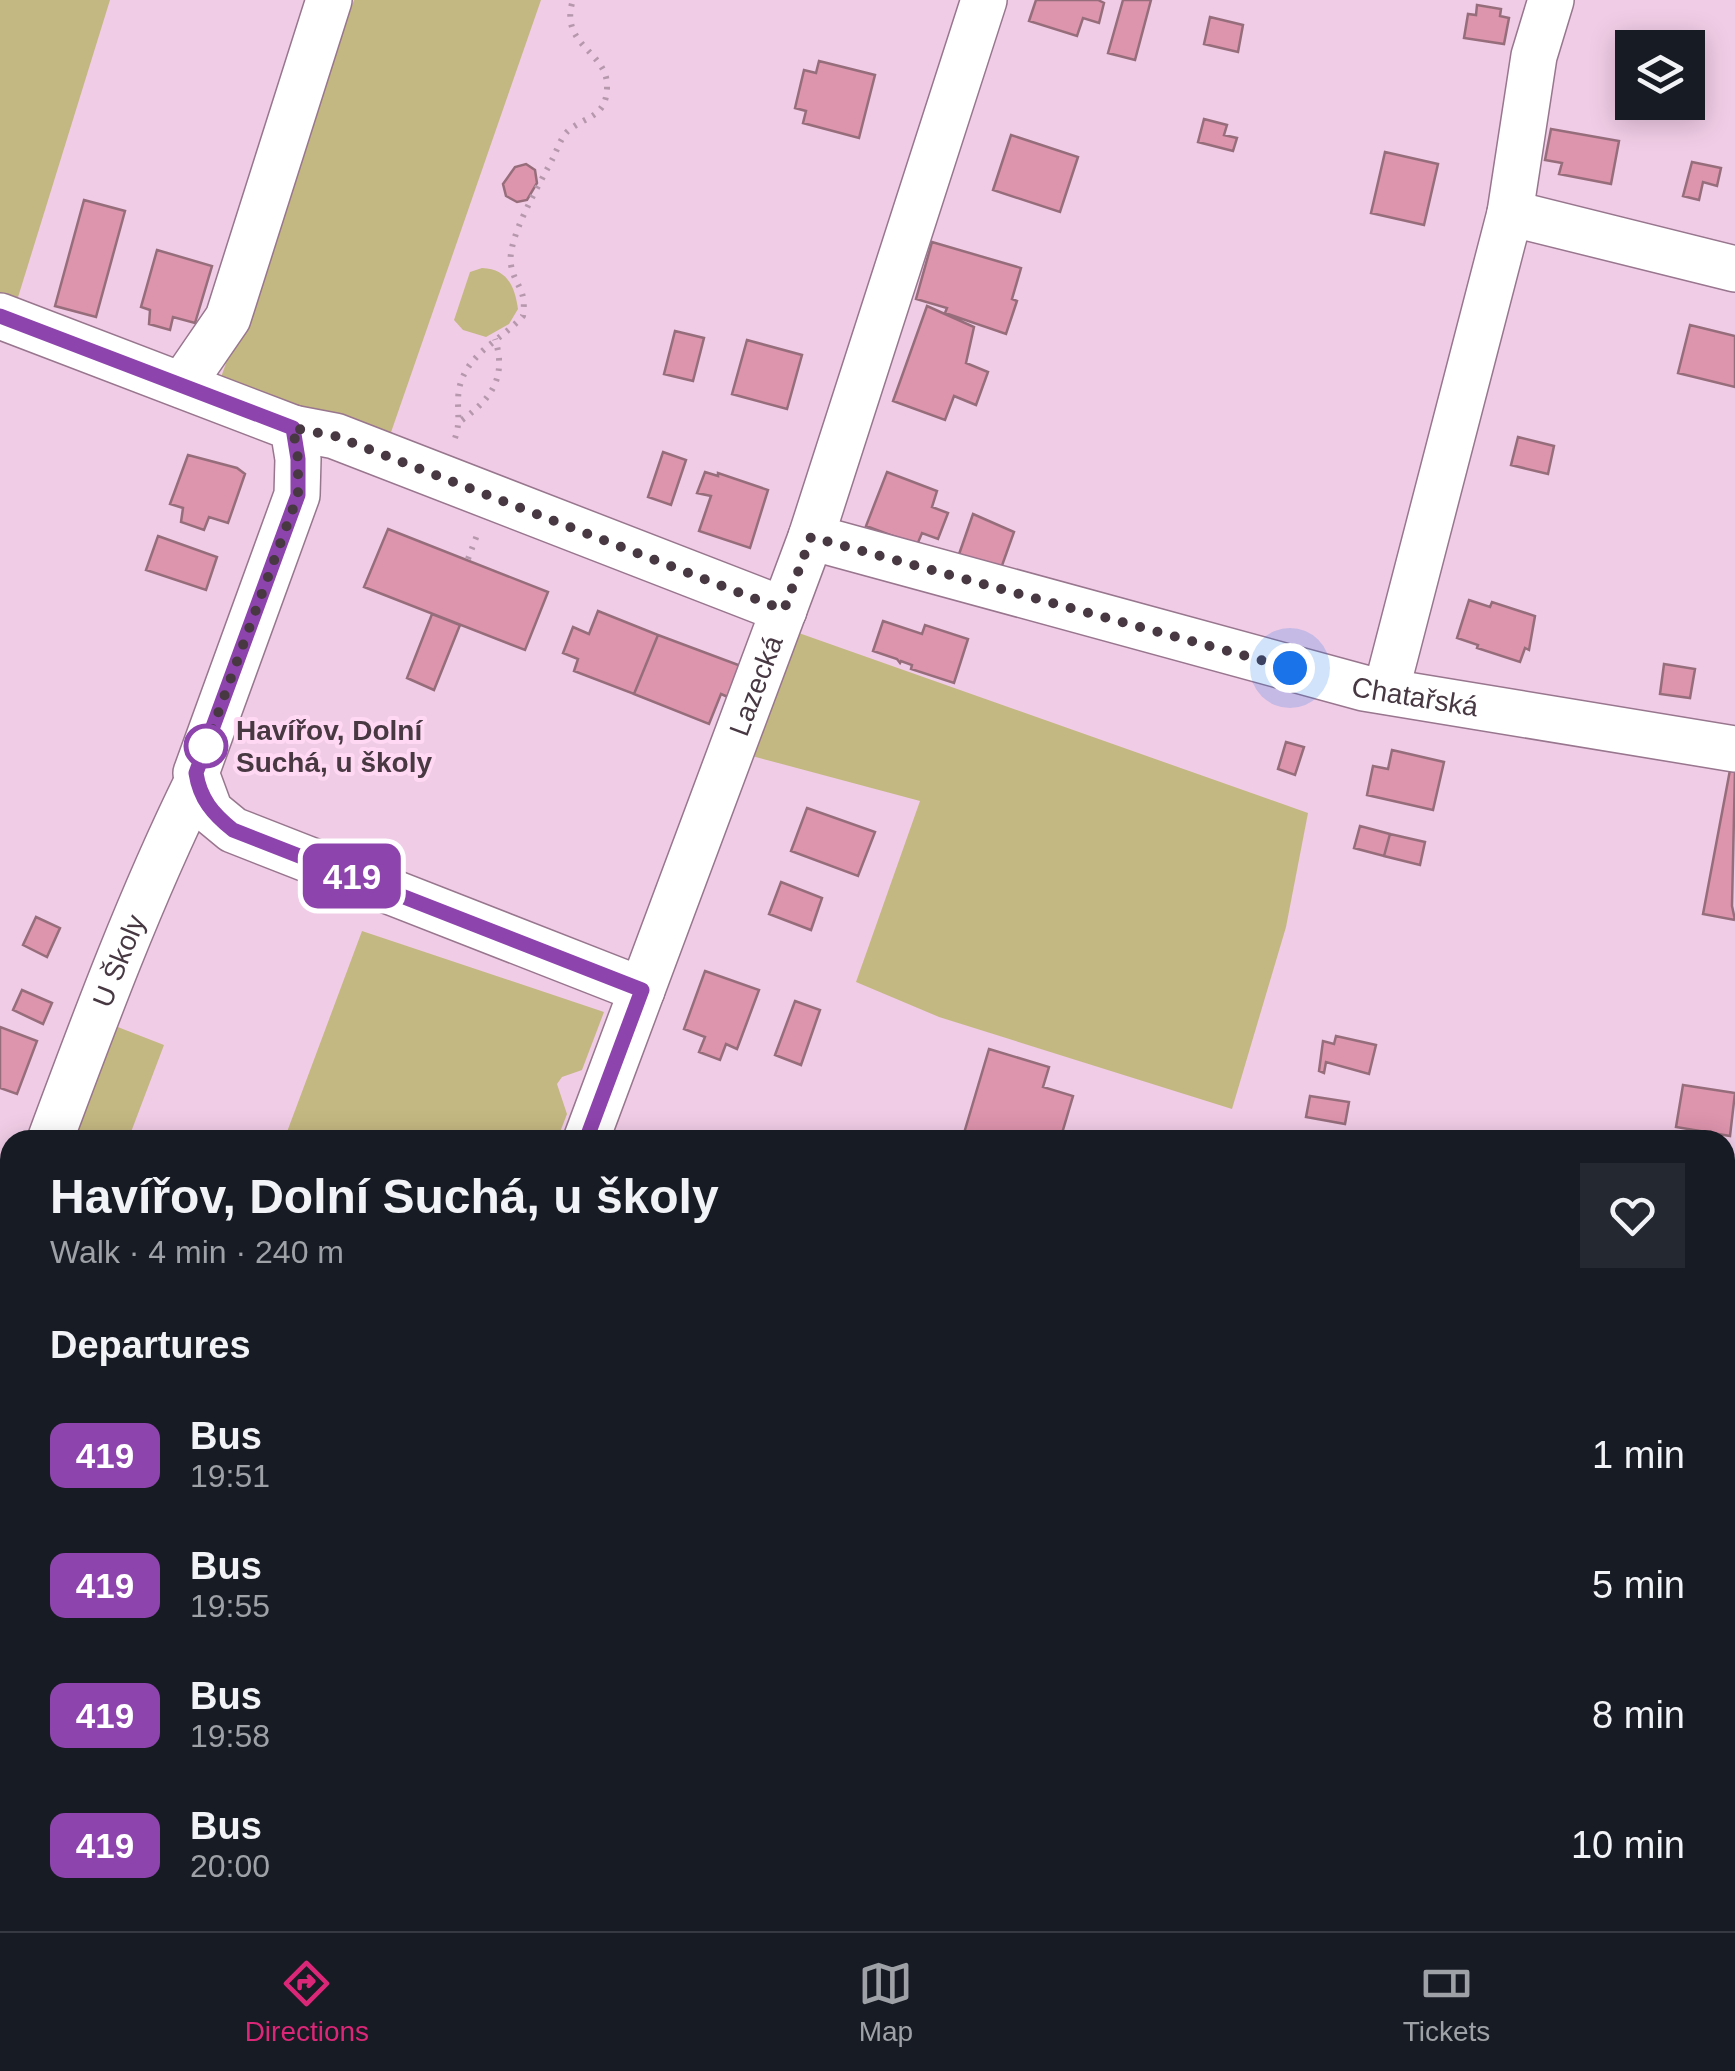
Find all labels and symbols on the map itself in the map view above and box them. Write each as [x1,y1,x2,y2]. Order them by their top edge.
street label: Lazecká [723,631,788,740]
your location [1265,643,1315,693]
street label: Chatařská [1348,670,1481,722]
place label: Havířov, Dolní Suchá, u školy [236,715,432,778]
marker: Havířov, Dolní Suchá, u školy [185,725,227,767]
line badge: 419 [294,844,410,908]
street label: U Školy [86,910,151,1011]

